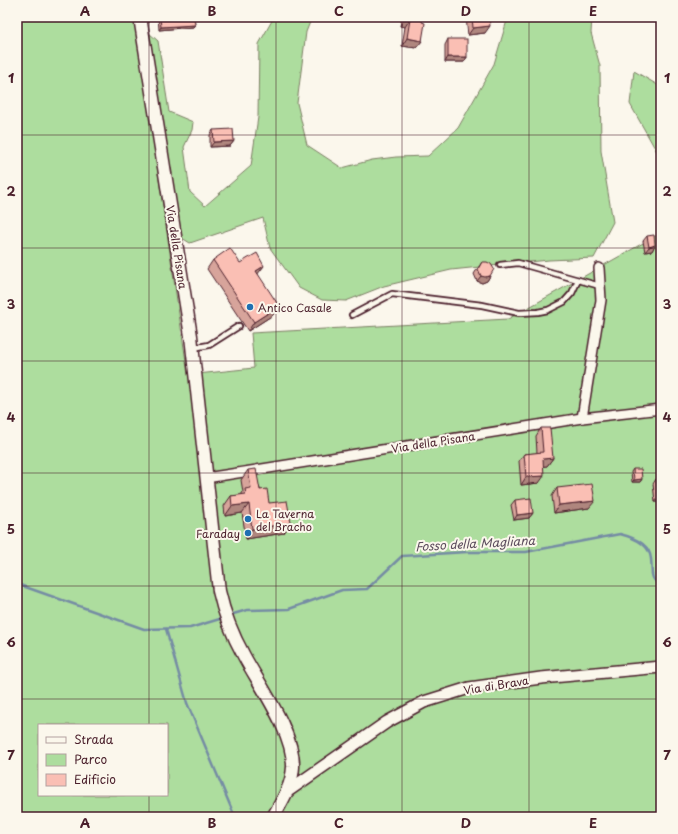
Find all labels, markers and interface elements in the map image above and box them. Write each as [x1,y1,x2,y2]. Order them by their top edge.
text: A [80,1,90,20]
text: B [208,1,217,20]
text: C [334,1,344,20]
text: D [461,1,471,20]
text: E [589,1,597,20]
text: 1 [8,68,14,87]
text: 1 [664,68,670,87]
text: 2 [6,181,16,200]
text: 2 [662,181,672,200]
street label: Via della Pisana [162,204,192,290]
text: 3 [7,294,16,313]
text: 3 [663,294,672,313]
place label: Antico Casale [258,299,332,316]
marker: Antico Casale [245,302,255,312]
text: 4 [7,407,16,426]
text: 4 [663,407,672,426]
street label: Via della Pisana [390,427,476,457]
place label: La Taverna del Bracho [256,505,314,535]
marker: La Taverna del Bracho [243,514,253,524]
text: 5 [7,519,15,538]
text: 5 [663,519,671,538]
place label: Faraday [196,525,240,542]
marker: Faraday [243,528,253,538]
water label: Fosso della Magliana [415,531,536,555]
text: 6 [6,632,16,651]
text: 6 [662,632,672,651]
street label: Via di Brava [462,671,530,699]
legend [38,724,168,796]
text: Strada [74,730,114,748]
text: 7 [7,745,15,764]
text: 7 [663,745,671,764]
text: Parco [74,750,108,768]
text: Edificio [74,770,116,788]
text: A [80,813,90,832]
text: B [208,813,217,832]
text: C [334,813,344,832]
text: D [461,813,471,832]
text: E [589,813,597,832]

